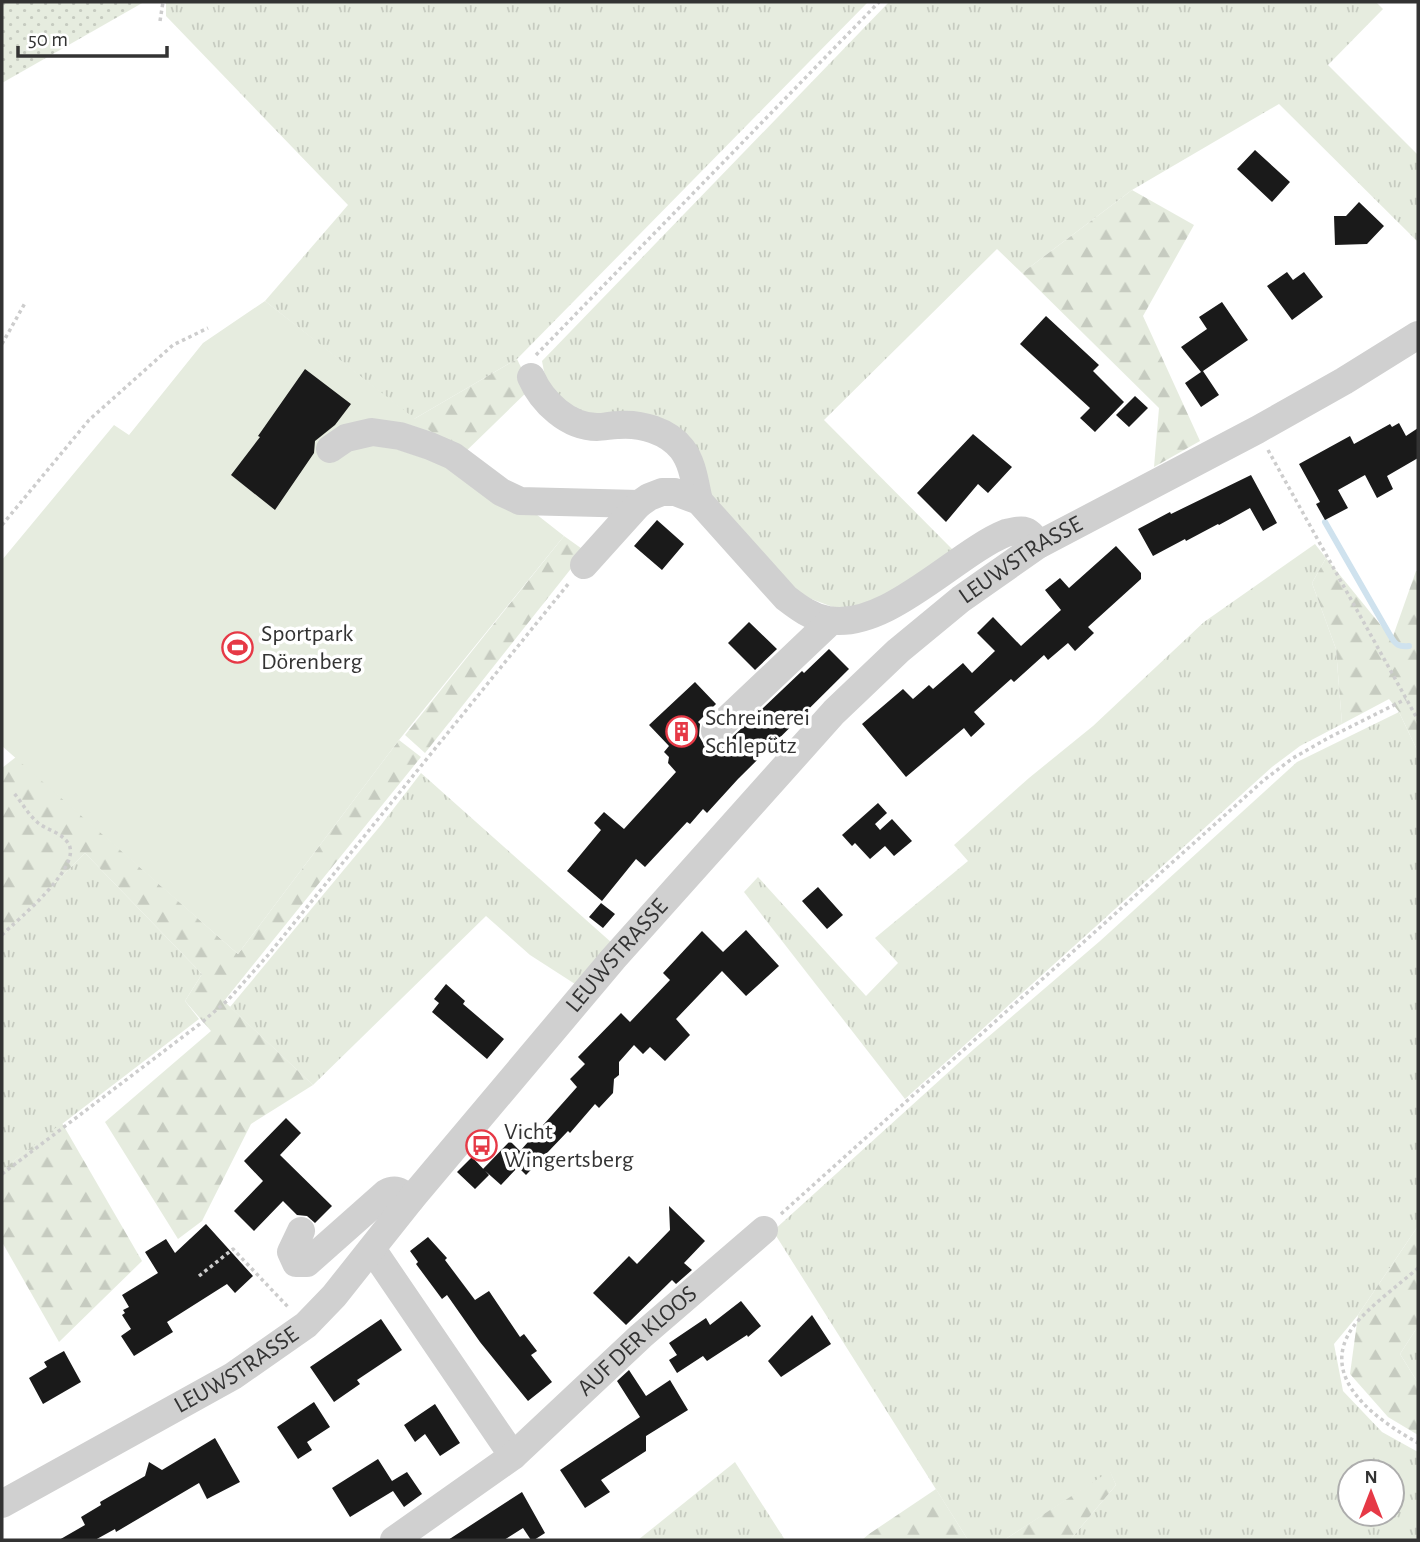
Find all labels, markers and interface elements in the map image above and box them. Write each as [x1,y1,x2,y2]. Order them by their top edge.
scale bar [18,14,166,58]
text: 50 m [28,29,68,50]
street label: LEUWSTRASSE [955,512,1087,609]
place label: Sportpark Dörenberg [261,622,362,674]
sports icon: Sportpark Dörenberg [221,631,255,665]
place label: Schreinerei Schlepütz [705,706,810,758]
building icon: Schreinerei Schlepütz [665,715,699,749]
street label: LEUWSTRASSE [561,894,673,1017]
place label: Vicht Wingertsberg [504,1120,634,1172]
bus stop icon: Vicht Wingertsberg [464,1129,498,1163]
street label: AUF DER KLOOS [573,1281,702,1401]
street label: LEUWSTRASSE [170,1322,303,1418]
north arrow [1336,1458,1406,1528]
text: N [1364,1468,1378,1487]

